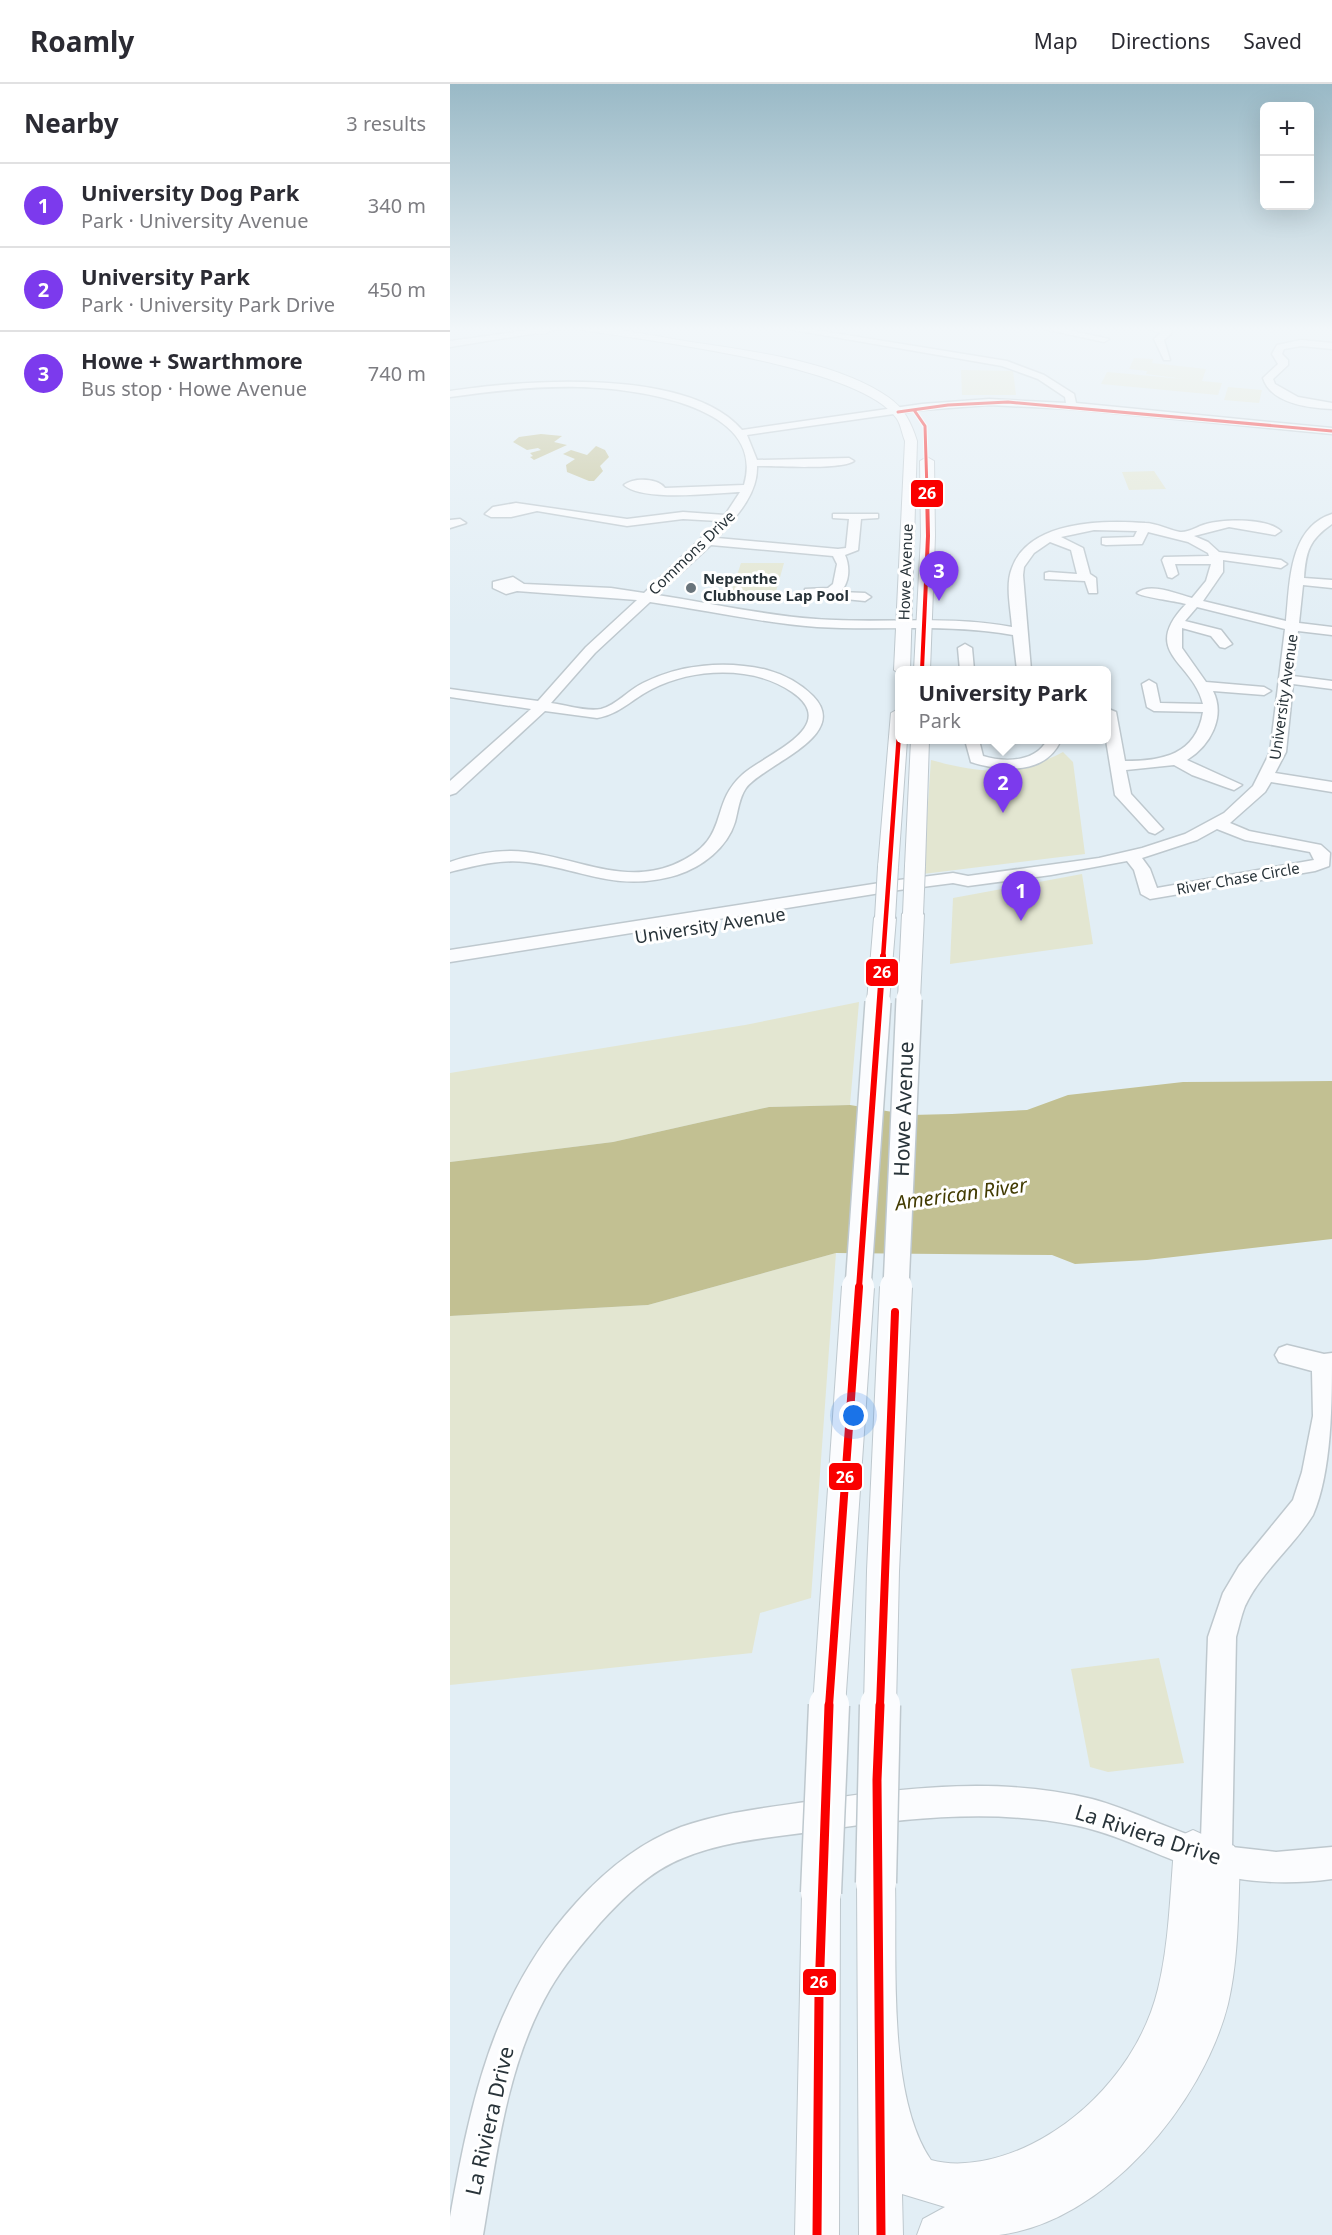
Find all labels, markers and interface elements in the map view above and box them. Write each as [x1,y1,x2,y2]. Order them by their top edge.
text: Roamly [30,22,134,60]
text: Map [1034,27,1078,55]
text: Directions [1111,27,1210,55]
text: Saved [1243,27,1302,55]
map controls [1260,102,1314,210]
button: + [1260,102,1314,156]
text: Nearby [24,105,119,141]
text: 3 results [346,110,426,137]
button: − [1260,156,1314,210]
text: University Dog Park [81,177,299,207]
text: 1 [38,192,49,219]
text: 340 m [368,192,426,219]
text: Park · University Avenue [81,207,308,234]
text: University Park [81,261,250,291]
text: 2 [38,276,49,303]
text: 450 m [368,276,426,303]
text: Park · University Park Drive [81,291,335,318]
text: Howe + Swarthmore [81,345,303,375]
text: 3 [38,360,49,387]
text: 740 m [368,360,426,387]
text: Bus stop · Howe Avenue [81,375,307,402]
line badge: 26 [910,479,944,508]
text: 26 [918,482,936,504]
street label: Commons Drive [644,506,739,599]
street label: Howe Avenue [893,523,917,621]
pin: 3 [920,552,958,601]
place label: Nepenthe Clubhouse Lap Pool [703,568,849,605]
marker: Nepenthe Clubhouse Lap Pool [684,581,698,595]
street label: University Avenue [1264,633,1302,761]
popup [895,666,1111,744]
text: University Park [919,677,1087,707]
text: Park [919,707,961,734]
pin: 2 [984,764,1022,813]
street label: River Chase Circle [1175,857,1301,899]
pin: 1 [1002,872,1040,921]
street label: University Avenue [633,901,787,949]
line badge: 26 [865,958,899,987]
text: 26 [873,961,891,983]
street label: Howe Avenue [887,1041,919,1177]
water label: American River [891,1171,1030,1216]
your location [839,1401,868,1430]
line badge: 26 [828,1462,863,1491]
text: 26 [836,1466,854,1488]
street label: La Riviera Drive [1072,1797,1225,1871]
line badge: 26 [802,1968,837,1996]
text: 26 [810,1971,828,1993]
street label: La Riviera Drive [458,2044,520,2198]

